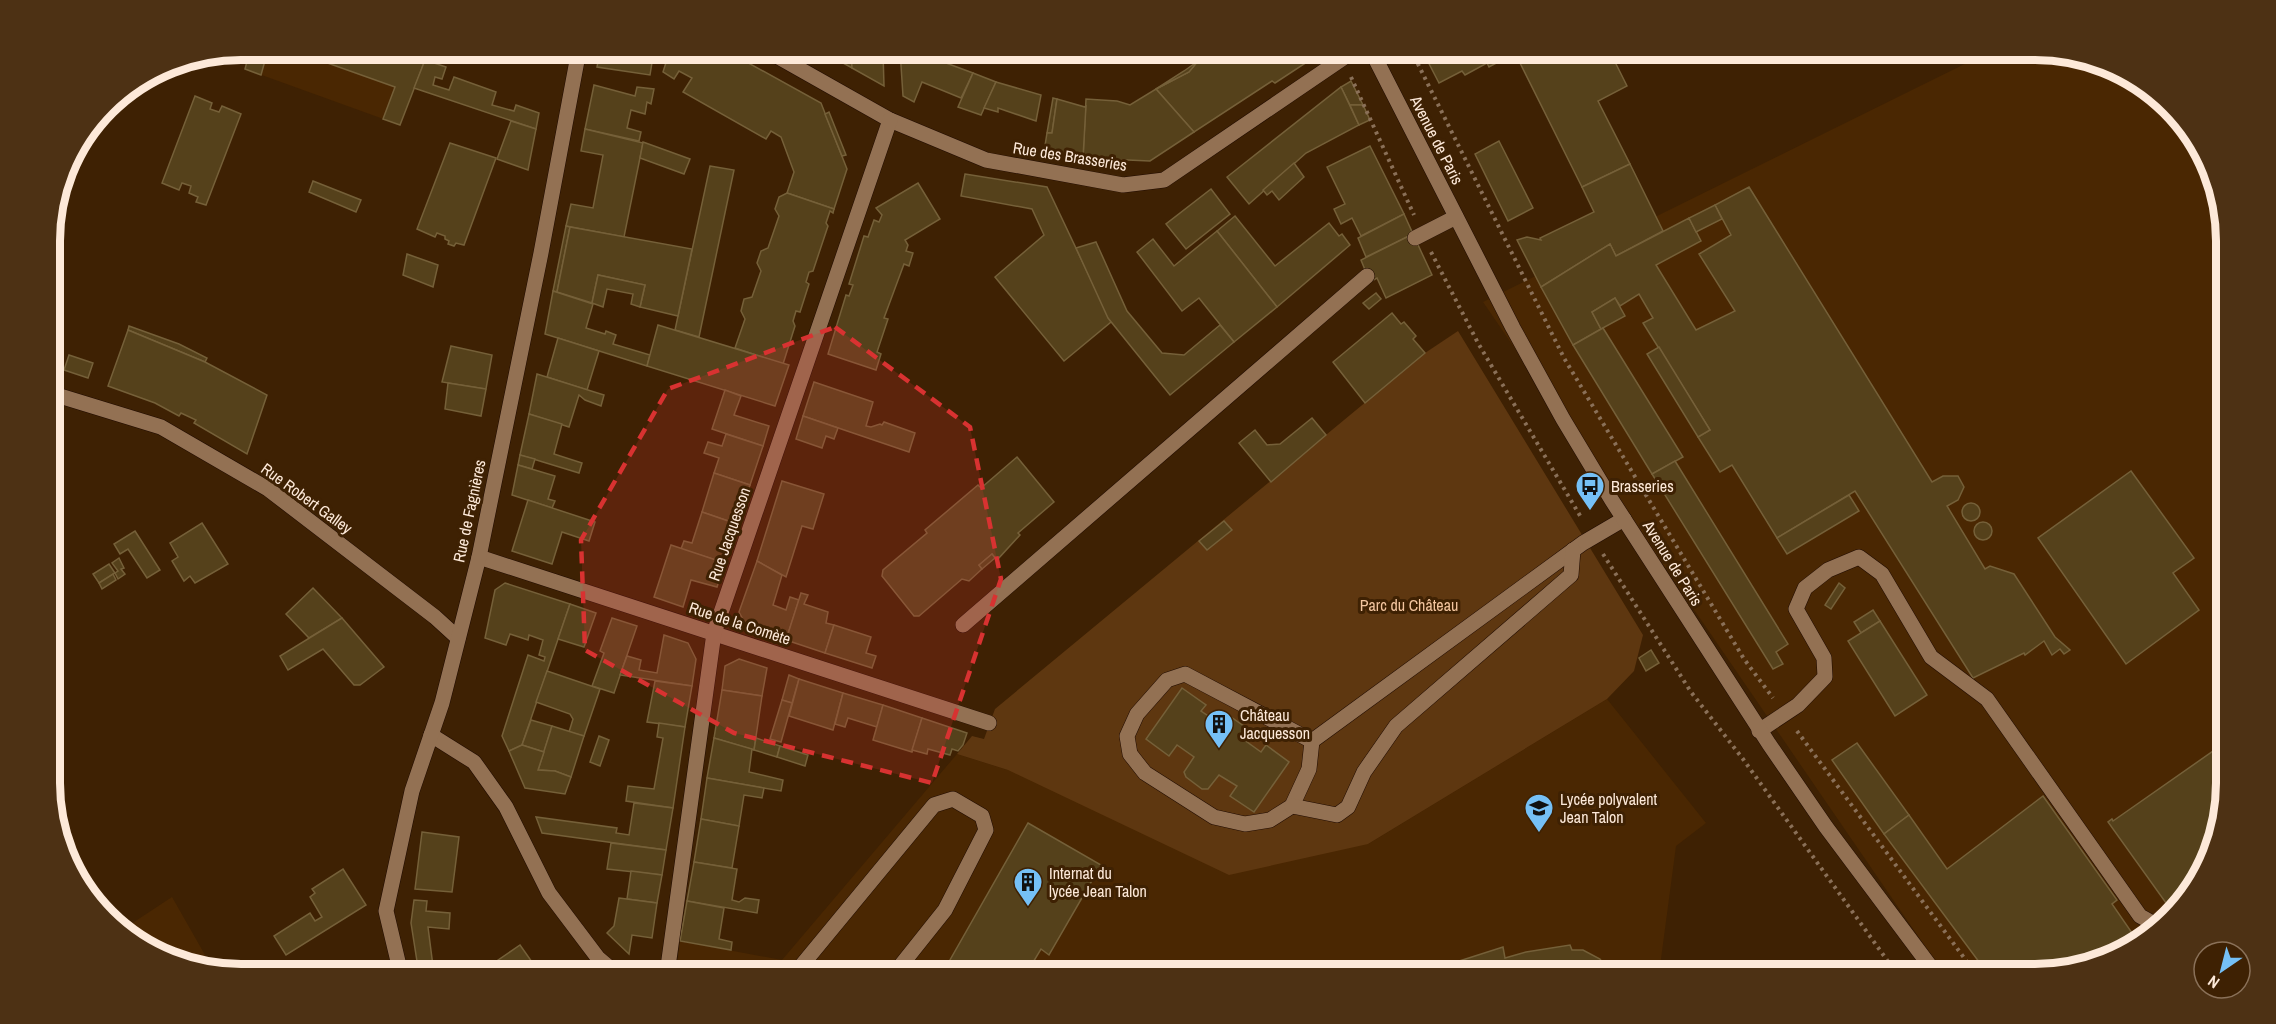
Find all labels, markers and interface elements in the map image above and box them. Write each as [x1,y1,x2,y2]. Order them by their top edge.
street label: Avenue de Paris [1405,91,1469,188]
street label: Rue des Brasseries [1011,136,1129,176]
street label: Rue Robert Galley [257,457,357,539]
street label: Rue de Fagnières [447,458,491,564]
bus stop icon: Brasseries [1574,470,1606,512]
place label: Brasseries [1611,475,1674,497]
street label: Rue Jacquesson [703,484,755,584]
street label: Avenue de Paris [1637,515,1708,610]
park label: Parc du Château [1360,594,1458,616]
street label: Rue de la Comète [686,596,794,650]
place label: Château Jacquesson [1240,704,1310,744]
building icon: Château Jacquesson [1203,708,1235,750]
place label: Lycée polyvalent Jean Talon [1560,788,1658,828]
school or university icon: Lycée polyvalent Jean Talon [1523,792,1555,834]
place label: Internat du lycée Jean Talon [1049,862,1147,902]
building icon: Internat du lycée Jean Talon [1012,866,1044,908]
north arrow [2192,940,2252,1000]
text: N [2203,971,2224,994]

